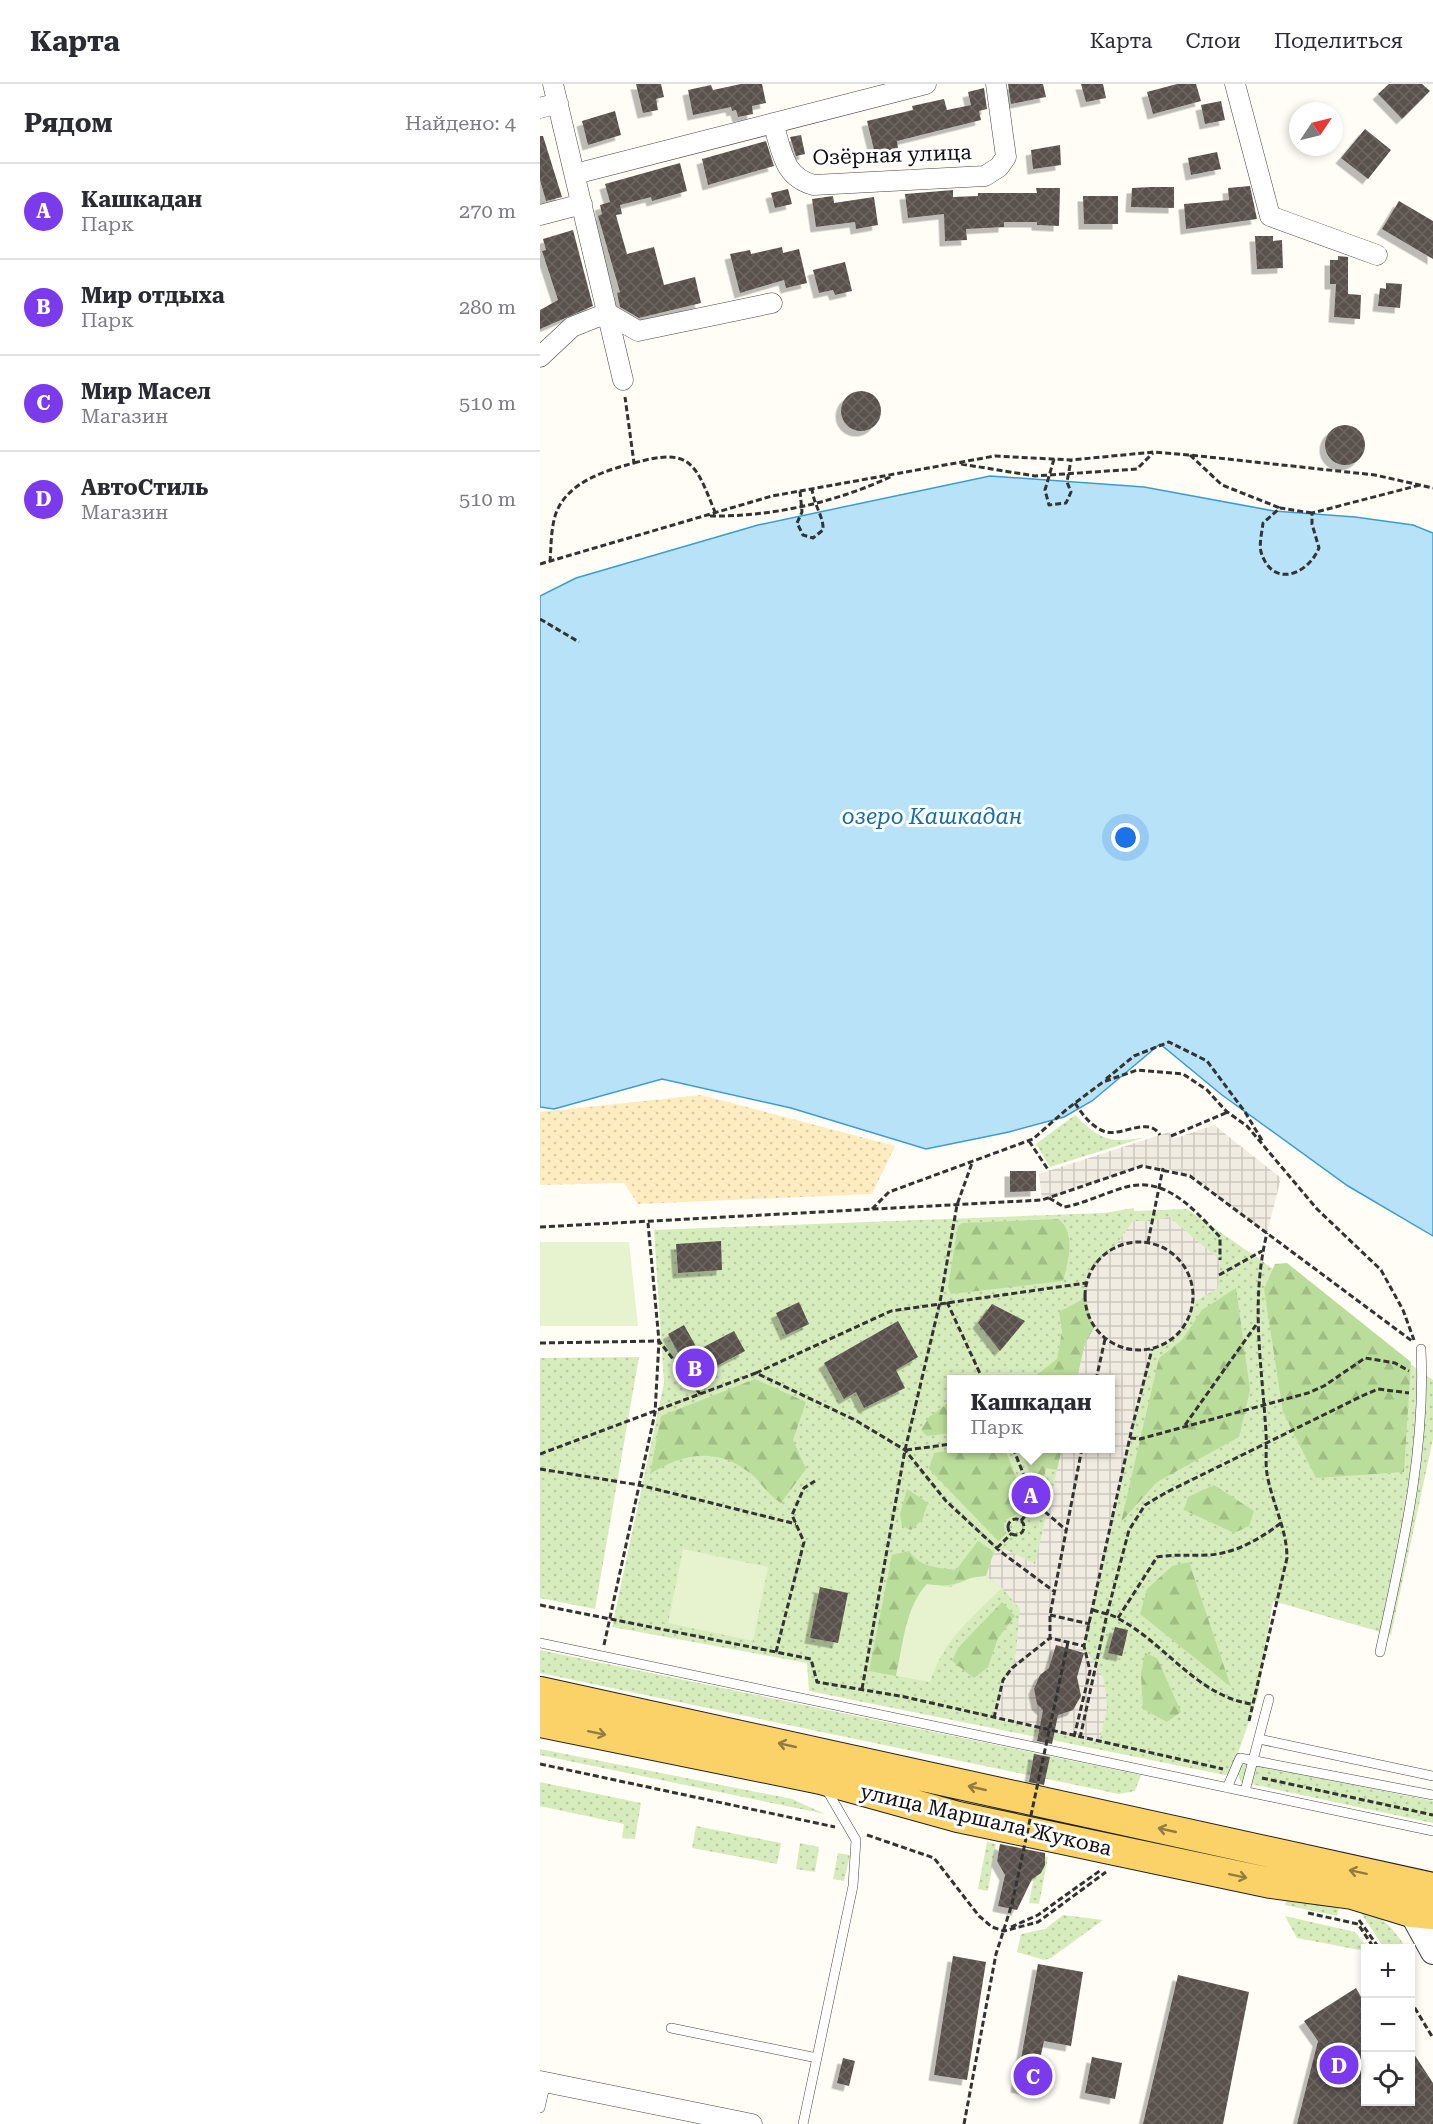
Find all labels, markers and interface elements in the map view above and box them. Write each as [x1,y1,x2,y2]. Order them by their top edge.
text: Карта [30,25,120,58]
text: Карта [1090,29,1153,53]
text: Слои [1186,29,1241,53]
text: Поделиться [1274,29,1403,53]
north arrow [1289,102,1343,156]
text: Рядом [24,108,113,138]
text: Найдено: 4 [405,111,516,135]
street label: Озёрная улица [812,140,973,170]
text: Кашкадан [81,187,202,212]
text: A [36,199,51,223]
text: 270 m [459,199,516,223]
text: Парк [81,212,134,236]
text: Мир отдыха [81,283,225,308]
text: B [36,295,51,319]
text: 280 m [459,295,516,319]
text: Парк [81,308,134,332]
text: Мир Масел [81,379,211,404]
text: C [37,391,51,415]
text: 510 m [459,391,516,415]
text: Магазин [81,404,168,428]
text: АвтоСтиль [81,475,208,500]
text: D [35,487,52,511]
text: 510 m [459,487,516,511]
text: Магазин [81,500,168,524]
water label: озеро Кашкадан [842,804,1022,829]
your location [1111,823,1140,852]
pin: B [676,1346,714,1390]
popup [947,1375,1115,1453]
text: Кашкадан [970,1390,1092,1415]
text: Парк [970,1415,1023,1439]
pin: A [1012,1472,1050,1518]
one-way arrow [588,1728,607,1740]
one-way arrow [777,1739,796,1751]
street label: улица Маршала Жукова [858,1779,1115,1861]
one-way arrow [968,1781,987,1793]
one-way arrow [1158,1824,1178,1835]
one-way arrow [1349,1866,1368,1877]
one-way arrow [1228,1871,1248,1882]
map controls [1361,1944,1415,2106]
button: + [1361,1944,1415,1998]
button: − [1361,1998,1415,2052]
pin: D [1320,2042,1358,2088]
button: locate [1361,2052,1415,2106]
pin: C [1014,2054,1052,2098]

